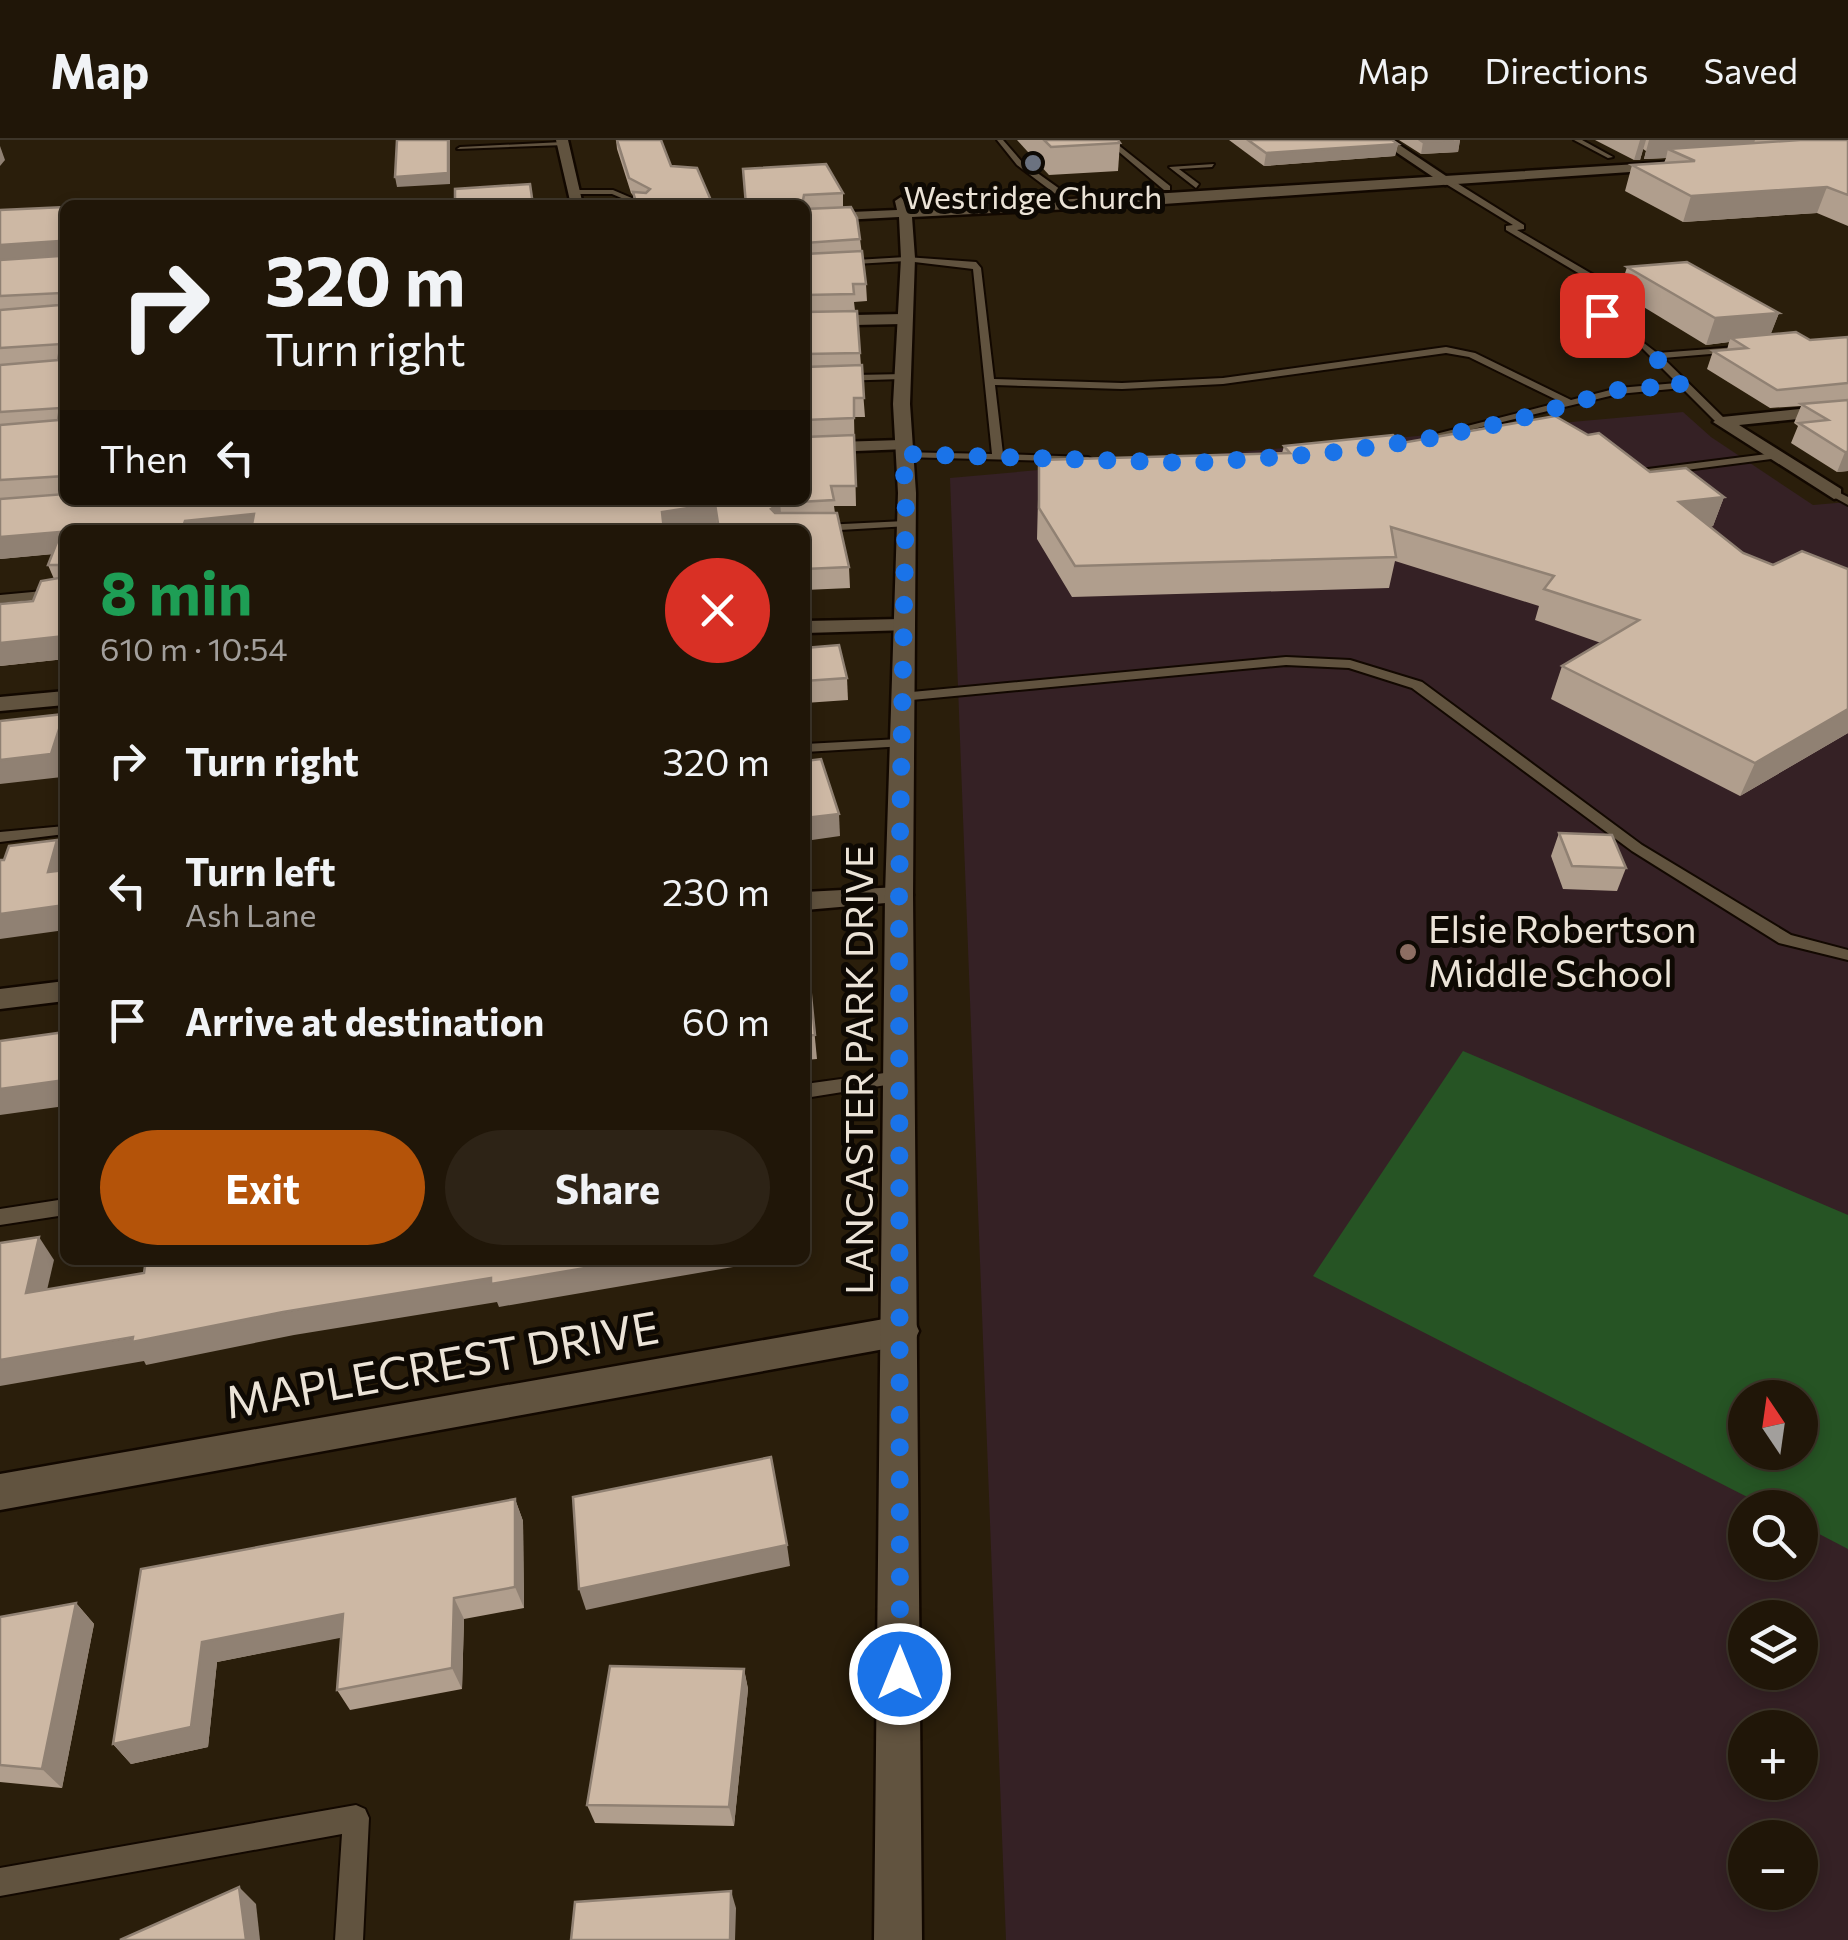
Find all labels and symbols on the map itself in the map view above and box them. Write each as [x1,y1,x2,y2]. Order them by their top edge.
marker: Westridge Church [1022,152,1044,174]
place label: Westridge Church [904,176,1162,216]
pin [1560,273,1645,358]
street label: LANCASTER PARK DRIVE [834,845,881,1295]
place label: Elsie Robertson Middle School [1428,904,1697,995]
marker: Elsie Robertson Middle School [1397,941,1419,963]
street label: MAPLECREST DRIVE [220,1297,663,1428]
north arrow [1728,1380,1818,1470]
position arrow [848,1622,952,1726]

